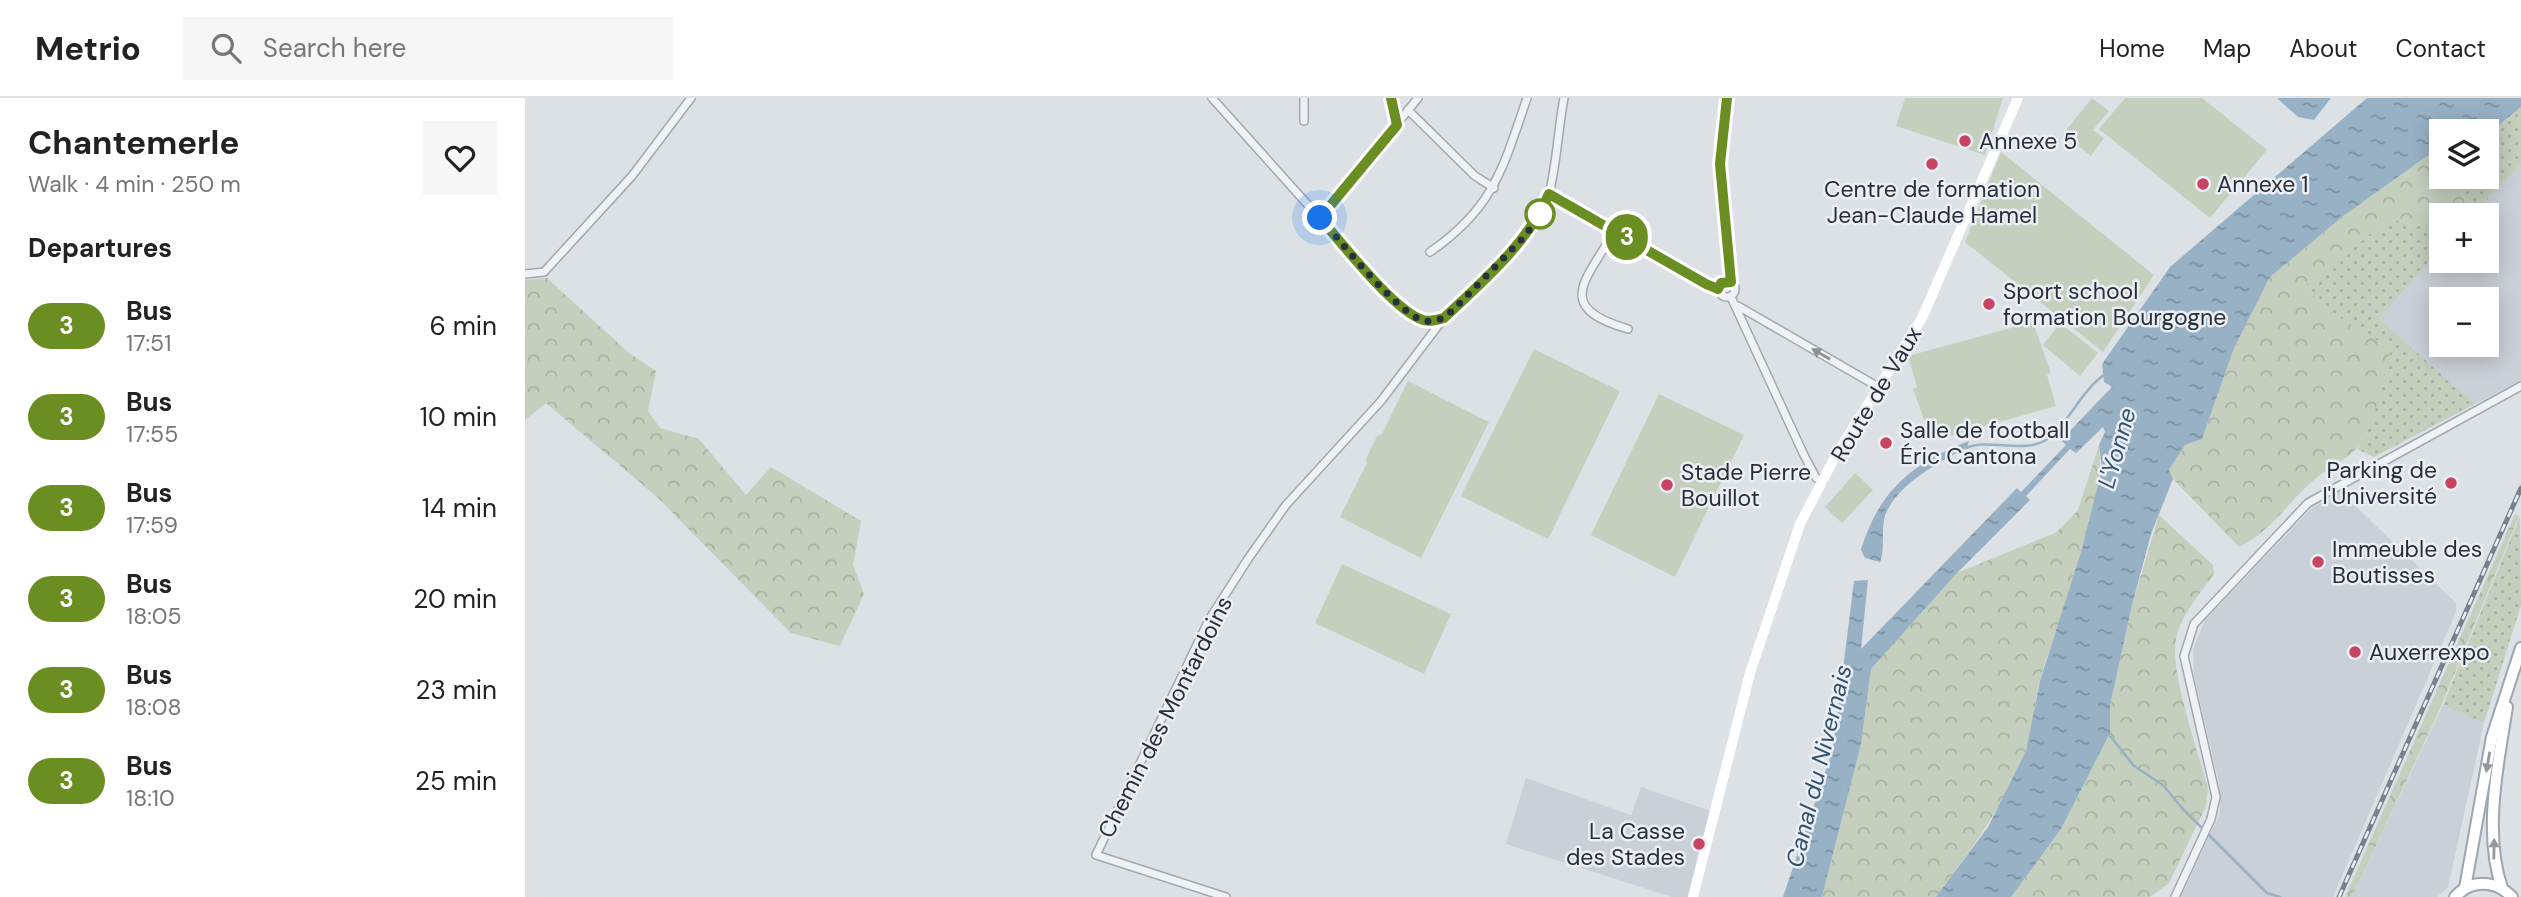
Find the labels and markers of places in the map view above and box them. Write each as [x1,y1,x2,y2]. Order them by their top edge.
place label: Annexe 5 [1979,126,2077,156]
marker: Annexe 5 [1957,133,1973,149]
marker: Centre de formation Jean-Claude Hamel [1924,156,1940,172]
place label: Annexe 1 [2217,169,2309,199]
place label: Centre de formation Jean-Claude Hamel [1824,174,2040,230]
marker: Annexe 1 [2195,176,2211,192]
unlabelled marker [1525,199,1555,229]
place label: Sport school formation Bourgogne [2003,276,2226,332]
marker: Sport school formation Bourgogne [1981,296,1997,312]
place label: Salle de football Éric Cantona [1900,415,2069,471]
marker: Salle de football Éric Cantona [1878,435,1894,451]
place label: Parking de l'Université [2322,455,2437,511]
place label: Stade Pierre Bouillot [1681,457,1811,513]
marker: Parking de l'Université [2443,475,2459,491]
marker: Stade Pierre Bouillot [1659,477,1675,493]
place label: Immeuble des Boutisses [2332,534,2482,590]
marker: Immeuble des Boutisses [2310,554,2326,570]
place label: Auxerrexpo [2369,637,2490,667]
marker: Auxerrexpo [2347,644,2363,660]
place label: La Casse des Stades [1566,816,1685,872]
marker: La Casse des Stades [1691,836,1707,852]

